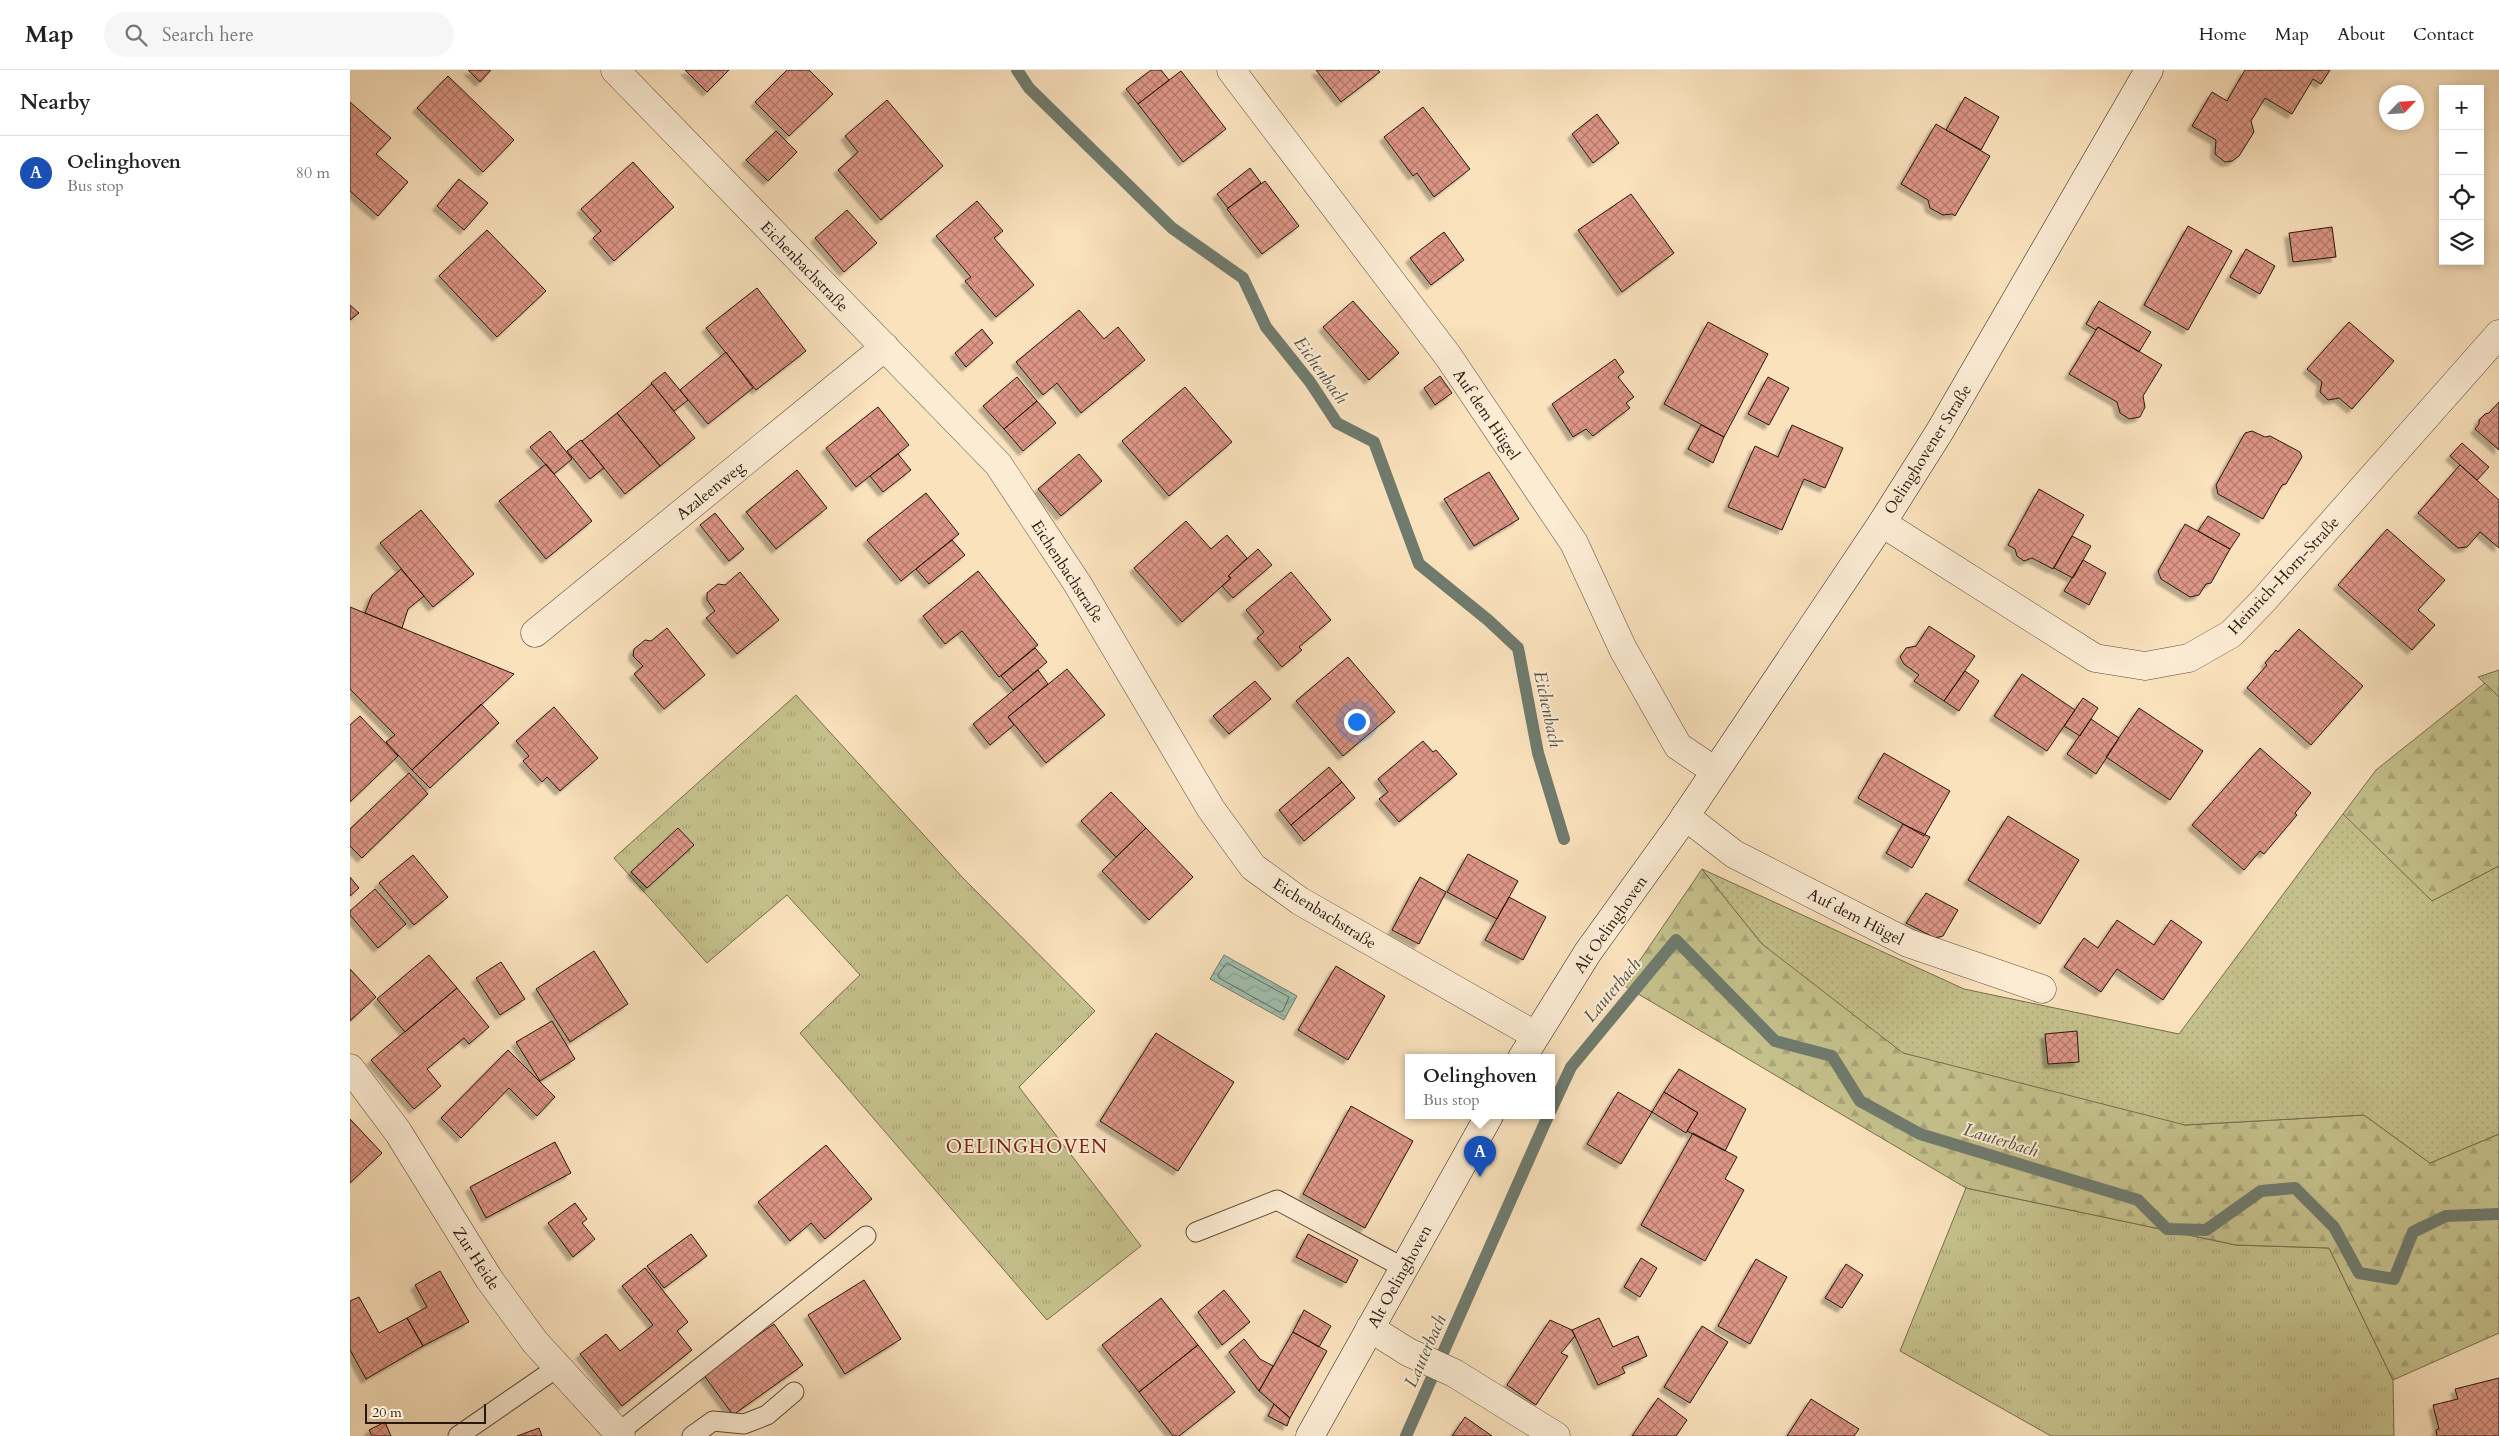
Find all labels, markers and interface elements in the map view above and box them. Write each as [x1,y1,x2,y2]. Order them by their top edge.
search box [104,12,454,57]
text: Map [25,18,74,51]
icon: search [122,21,150,49]
text: Search here [162,22,254,48]
text: Home [2199,22,2247,47]
text: Map [2275,22,2309,47]
text: About [2337,22,2385,47]
text: Contact [2413,22,2474,47]
north arrow [2379,85,2424,130]
map controls [2439,85,2484,265]
button: + [2439,85,2484,130]
text: Nearby [20,88,91,117]
button: − [2439,130,2484,175]
text: Oelinghoven [67,149,181,175]
text: A [30,162,42,184]
text: 80 m [296,162,330,184]
text: Bus stop [67,175,124,197]
button: locate [2439,175,2484,220]
street label: Eichenbachstraße [755,216,853,317]
button: layers [2439,220,2484,265]
water label: Eichenbach [1288,332,1354,409]
street label: Auf dem Hügel [1448,365,1525,464]
street label: Oelinghovener Straße [1879,380,1977,519]
street label: Azaleenweg [672,456,750,525]
street label: Heinrich-Horn-Straße [2223,512,2344,640]
street label: Eichenbachstraße [1026,516,1109,627]
water label: Eichenbach [1527,669,1568,750]
your location [1344,709,1370,735]
street label: Alt Oelinghoven [1569,871,1653,978]
street label: Eichenbachstraße [1268,873,1380,955]
street label: Auf dem Hügel [1804,883,1907,951]
water label: Lauterbach [1578,952,1647,1028]
popup [1405,1054,1555,1119]
text: Oelinghoven [1423,1063,1537,1089]
text: Bus stop [1423,1089,1480,1111]
water label: Lauterbach [1960,1117,2042,1164]
district label: OELINGHOVEN [946,1134,1108,1160]
pin: A [1464,1136,1496,1177]
street label: Alt Oelinghoven [1363,1221,1437,1332]
street label: Zur Heide [448,1223,505,1294]
water label: Lauterbach [1398,1311,1453,1391]
scale bar [365,1401,486,1424]
text: 20 m [372,1403,402,1422]

